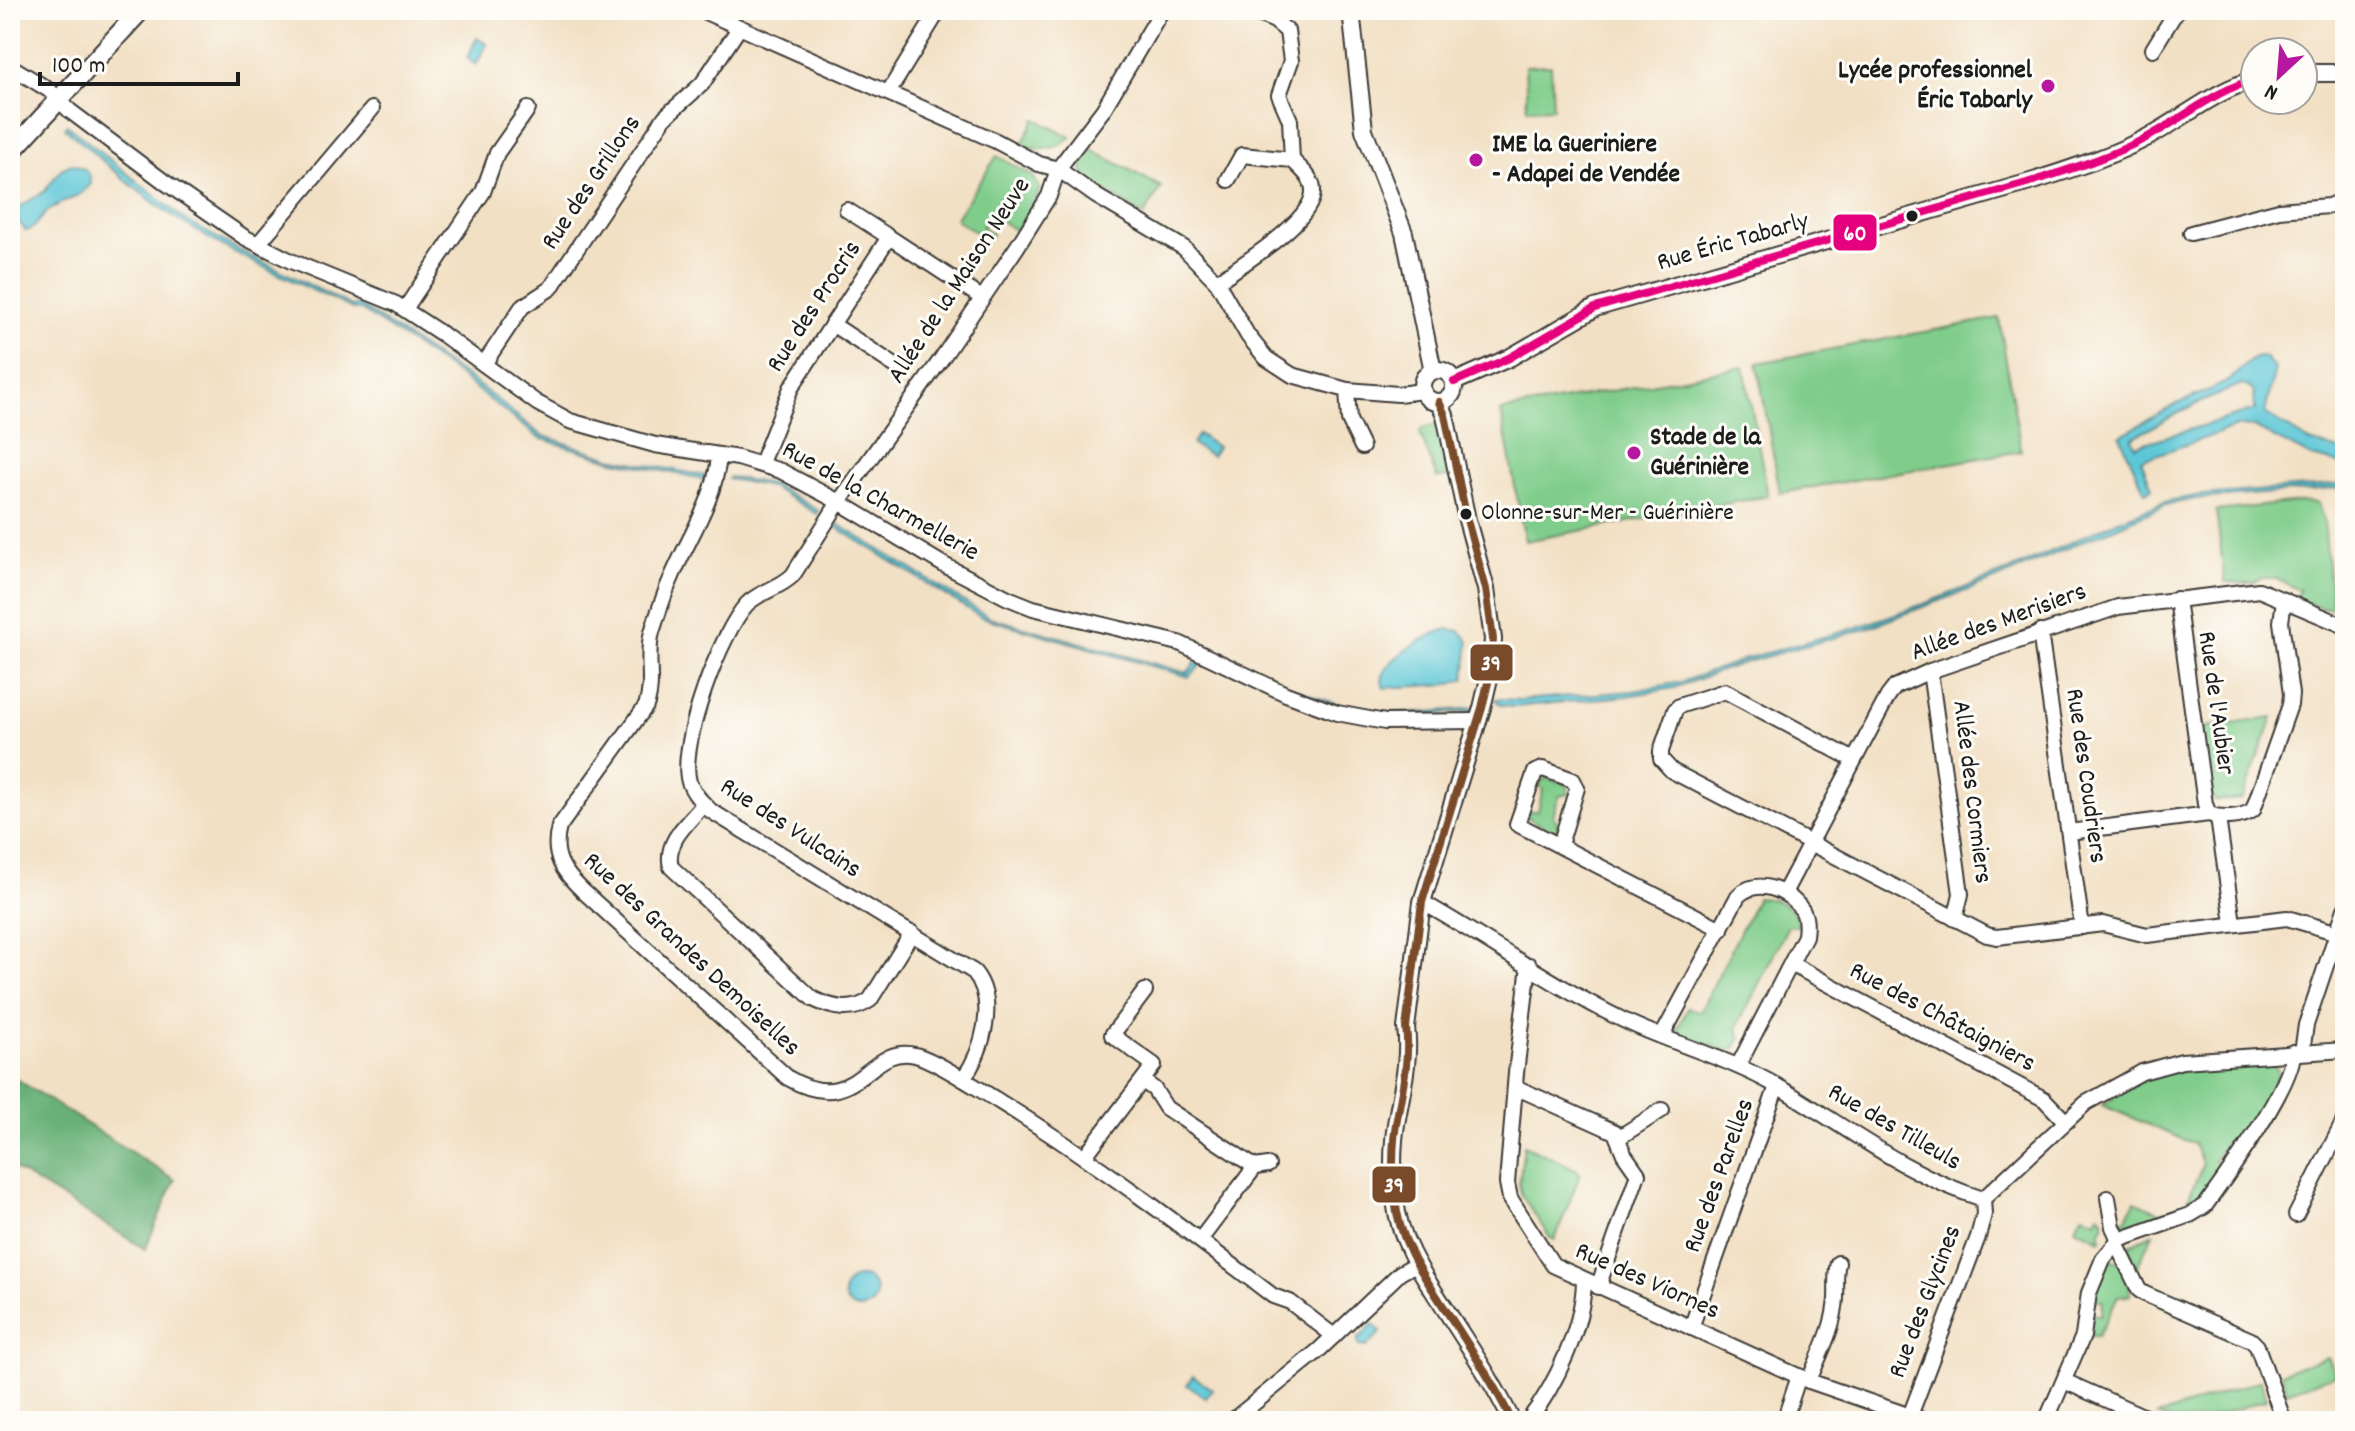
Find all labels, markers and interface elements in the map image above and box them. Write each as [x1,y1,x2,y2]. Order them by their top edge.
scale bar [40,36,238,86]
north arrow [2239,36,2319,116]
text: 100 m [52,50,105,84]
place label: Lycée professionnel Éric Tabarly [1838,53,2033,120]
text: N [2260,74,2283,107]
marker: Lycée professionnel Éric Tabarly [2039,77,2057,95]
street label: Rue des Grillons [533,108,651,258]
place label: IME la Gueriniere - Adapei de Vendée [1492,127,1680,194]
marker: IME la Gueriniere - Adapei de Vendée [1467,151,1485,169]
street label: Allée de la Maison Neuve [879,170,1041,392]
street label: Rue Éric Tabarly [1653,204,1814,282]
unlabelled marker [1904,208,1920,224]
line badge: 60 [1832,213,1878,252]
text: 60 [1844,220,1866,251]
street label: Rue des Procris [758,234,872,380]
place label: Stade de la Guérinière [1650,420,1762,487]
street label: Rue de la Charmellerie [774,432,986,572]
marker: Stade de la Guérinière [1625,444,1643,462]
place label: Olonne-sur-Mer - Guérinière [1481,497,1734,531]
marker: Olonne-sur-Mer - Guérinière [1458,506,1474,522]
street label: Allée des Merisiers [1906,574,2092,672]
street label: Rue de l'Aubier [2187,629,2243,778]
line badge: 39 [1469,643,1514,682]
text: 39 [1481,650,1501,681]
street label: Rue des Coudriers [2054,686,2116,866]
street label: Allée des Cormiers [1941,698,2001,886]
street label: Rue des Vulcains [712,769,868,889]
street label: Rue des Grandes Demoiselles [574,844,808,1066]
street label: Rue des Châtaigniers [1842,953,2042,1083]
street label: Rue des Tilleuls [1820,1075,1968,1181]
street label: Rue des Parelles [1675,1094,1765,1258]
line badge: 39 [1371,1165,1417,1204]
text: 39 [1384,1172,1404,1203]
street label: Rue des Glycines [1880,1220,1972,1384]
street label: Rue des Viornes [1569,1234,1725,1330]

